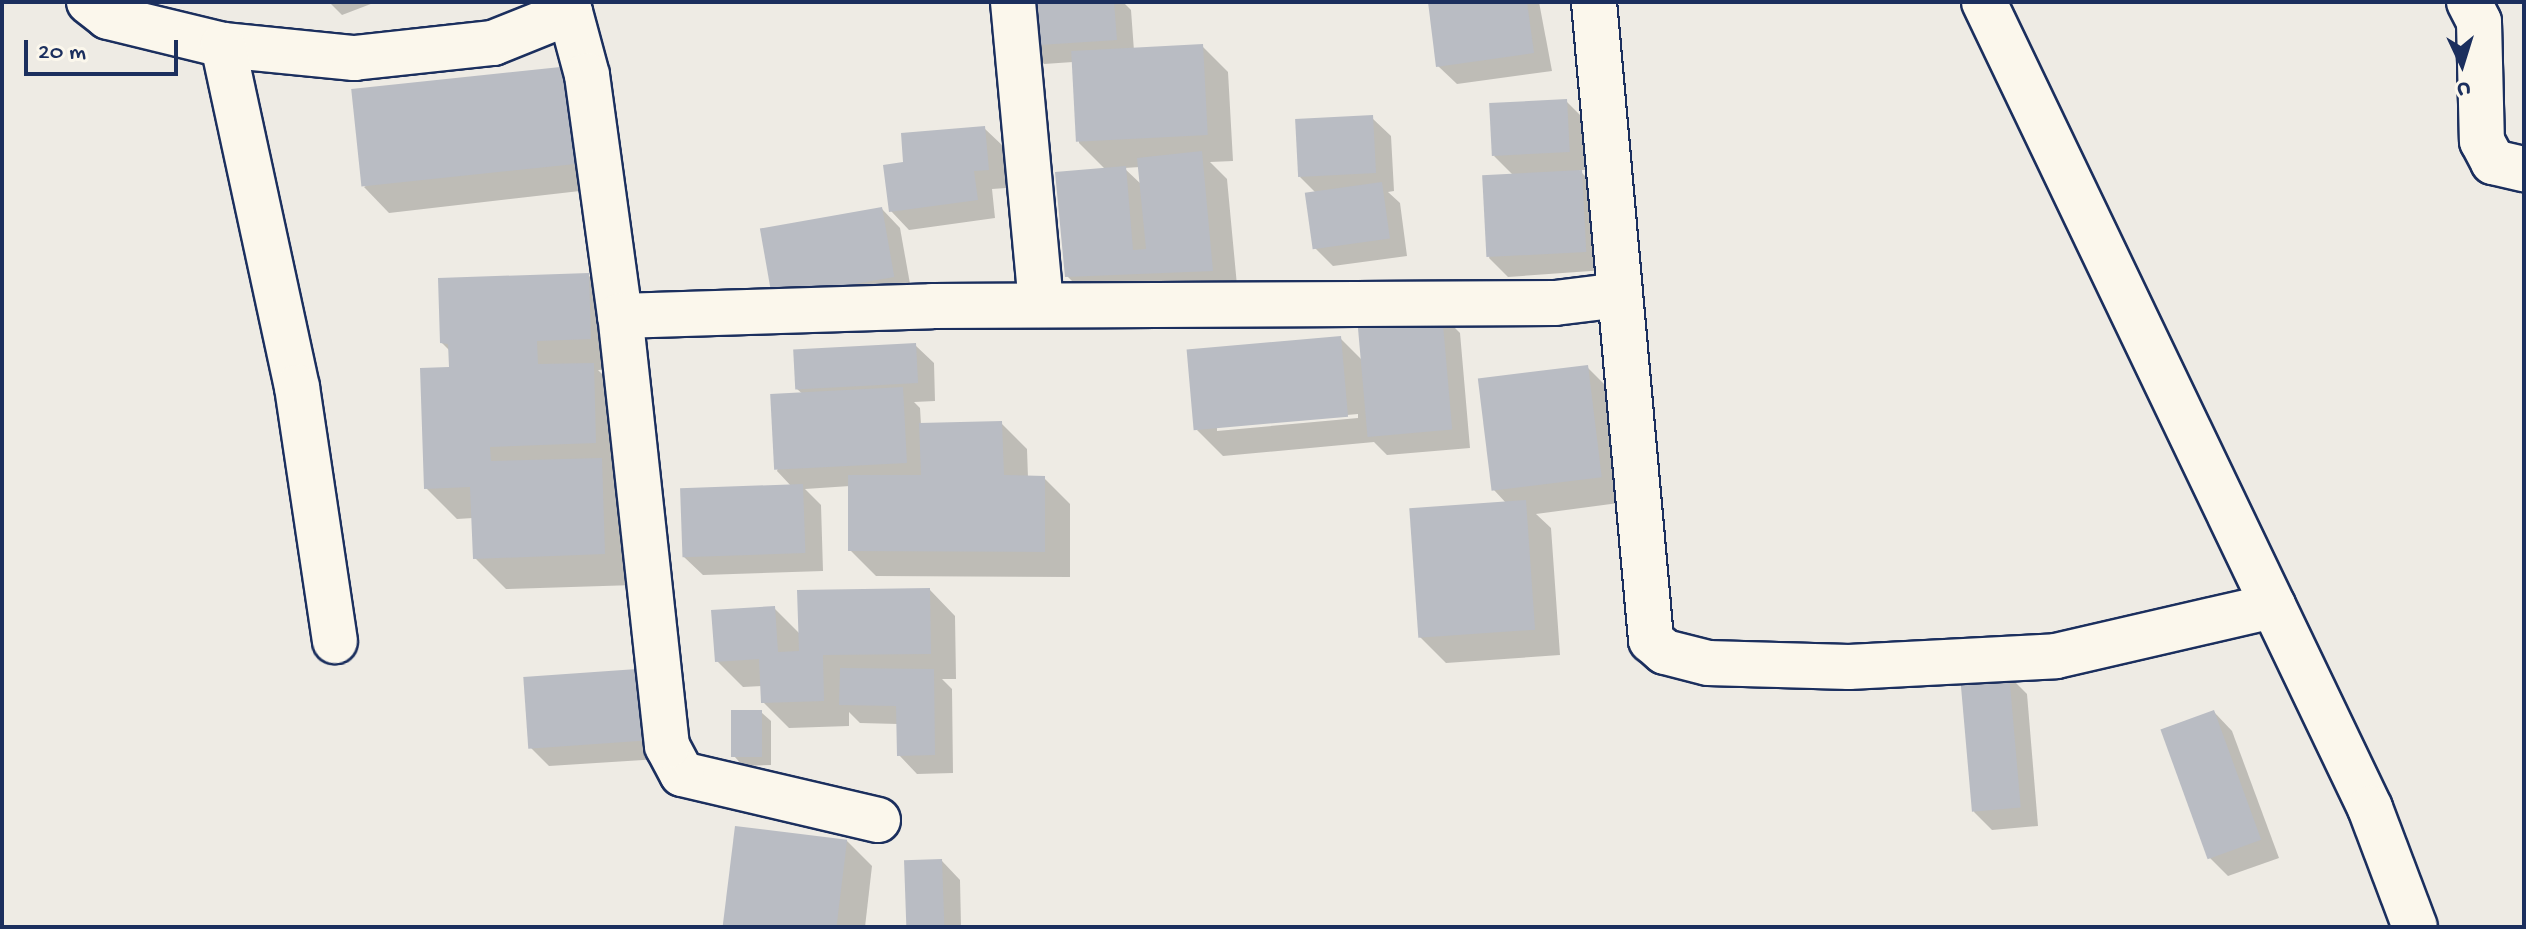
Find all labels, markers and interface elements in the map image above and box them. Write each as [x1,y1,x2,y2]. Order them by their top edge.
scale bar [28,24,182,74]
north arrow [2422,24,2502,104]
text: 20 m [38,39,86,68]
text: U [2456,75,2471,101]

